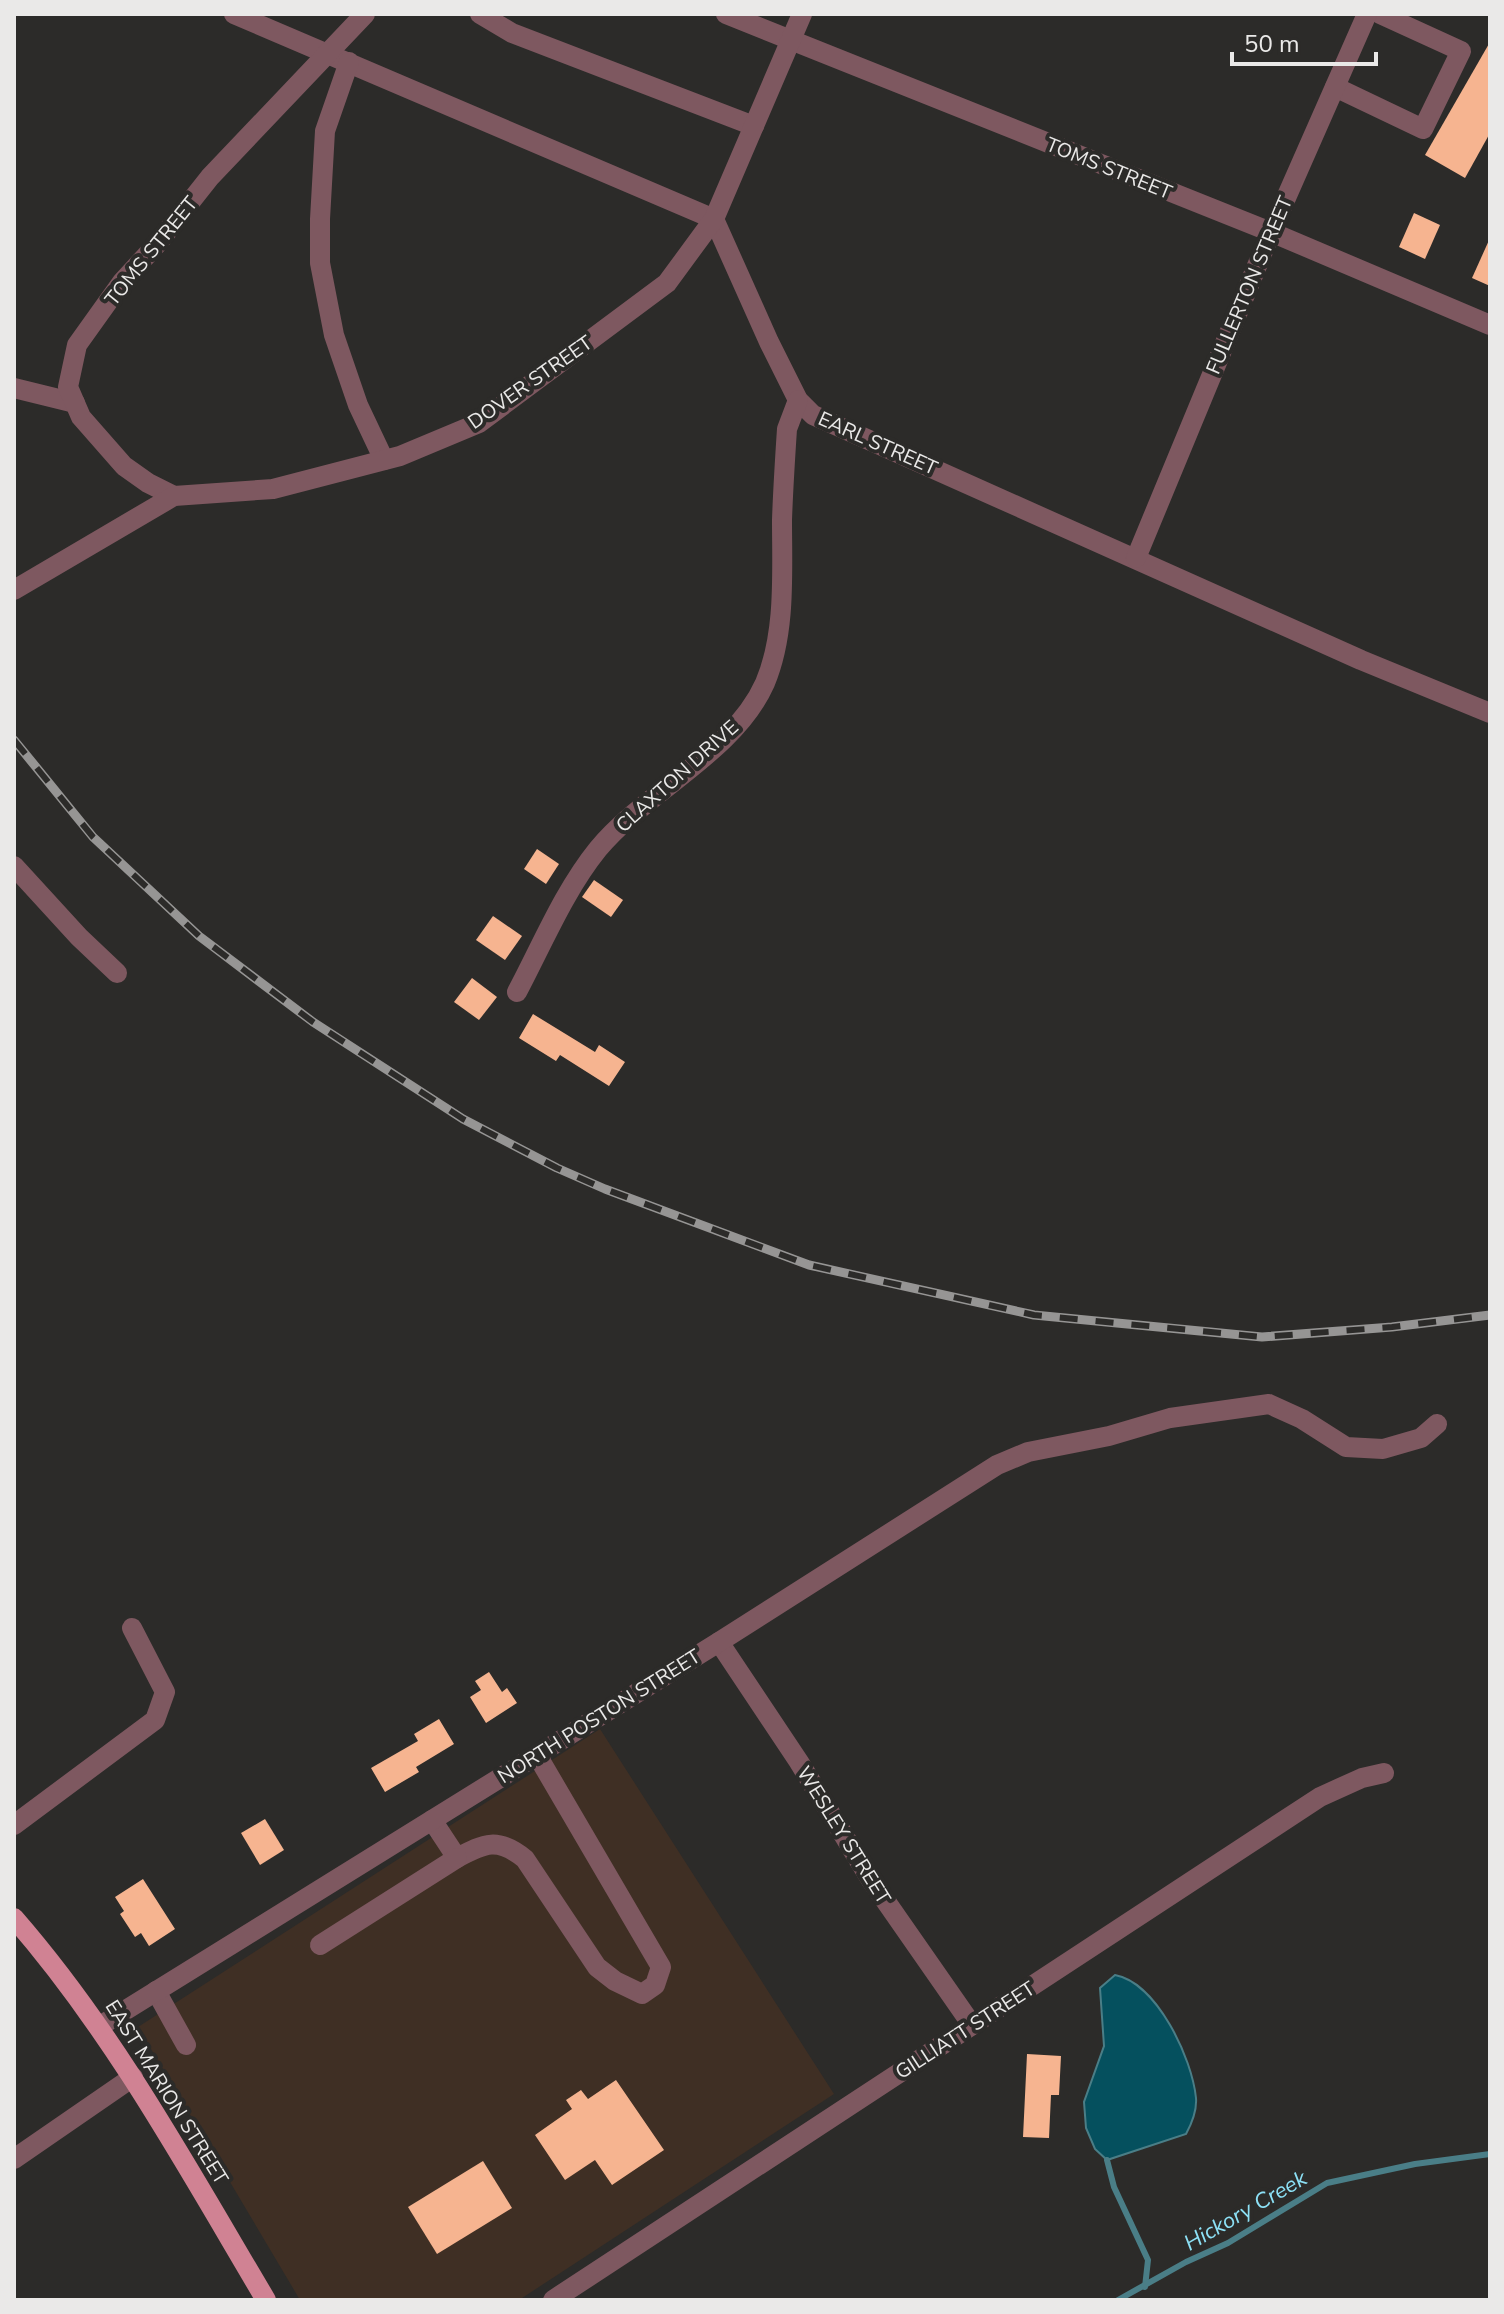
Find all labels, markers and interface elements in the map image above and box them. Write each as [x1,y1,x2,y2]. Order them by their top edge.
scale bar [1232,16,1376,66]
text: 50 m [1244,28,1300,60]
street label: TOMS STREET [1042,131,1176,206]
street label: TOMS STREET [99,191,204,312]
street label: FULLERTON STREET [1200,192,1299,378]
street label: DOVER STREET [463,329,598,435]
street label: EARL STREET [814,405,942,482]
street label: CLAXTON DRIVE [610,714,744,839]
street label: NORTH POSTON STREET [493,1643,706,1790]
street label: WESLEY STREET [790,1761,897,1909]
street label: GILLIATT STREET [890,1975,1040,2086]
street label: EAST MARION STREET [99,1995,234,2190]
water label: Hickory Creek [1178,2163,1313,2258]

